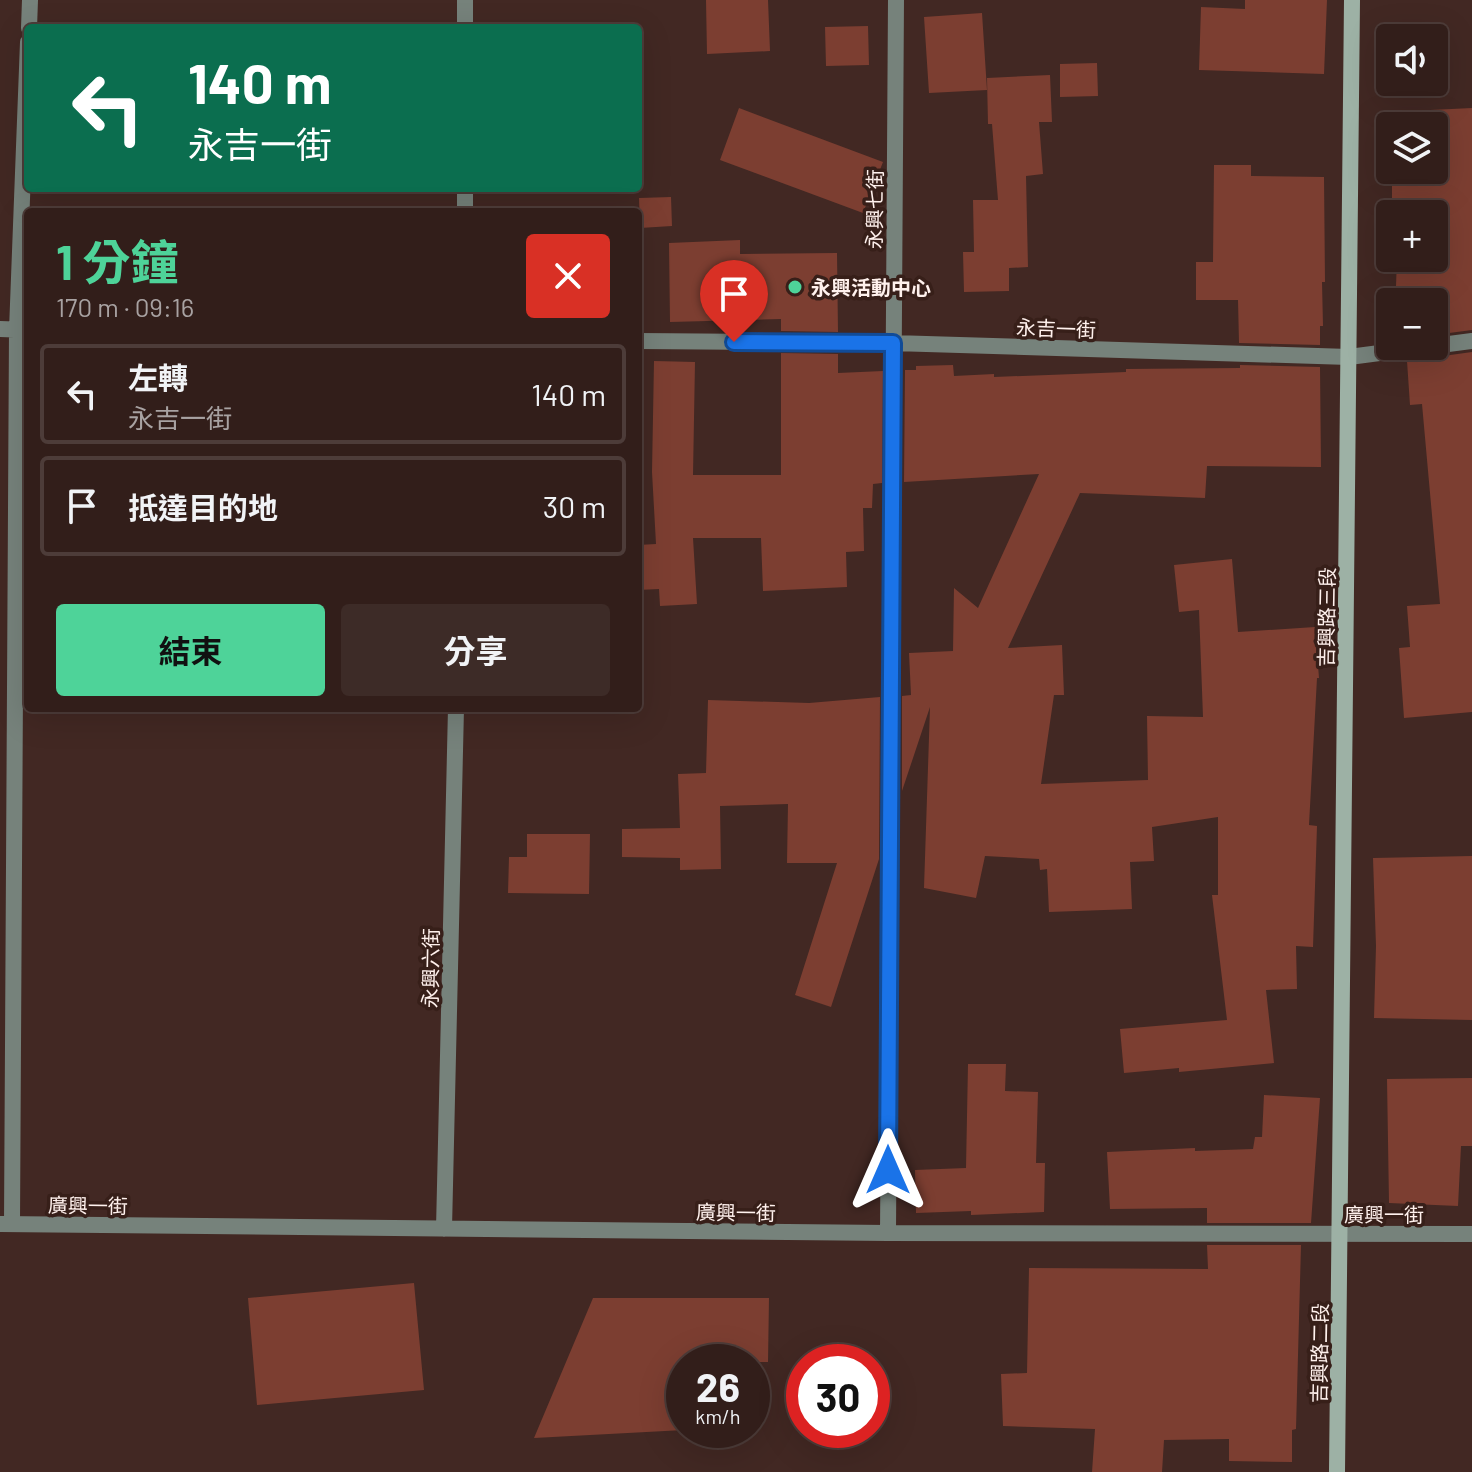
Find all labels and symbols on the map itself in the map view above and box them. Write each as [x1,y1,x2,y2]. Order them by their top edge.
street label: 永興七街 [861,169,887,249]
pin [700,260,768,342]
place label: 永興活動中心 [811,275,931,299]
marker: 永興活動中心 [786,278,804,296]
street label: 永吉一街 [1016,315,1096,341]
street label: 吉興路三段 [1313,567,1339,667]
street label: 永興六街 [417,928,443,1008]
position arrow [846,1128,930,1212]
street label: 廣興一街 [48,1192,128,1218]
street label: 廣興一街 [696,1199,776,1225]
street label: 廣興一街 [1344,1202,1424,1226]
street label: 吉興路二段 [1306,1303,1332,1403]
speed limit sign: 30 [786,1344,890,1448]

